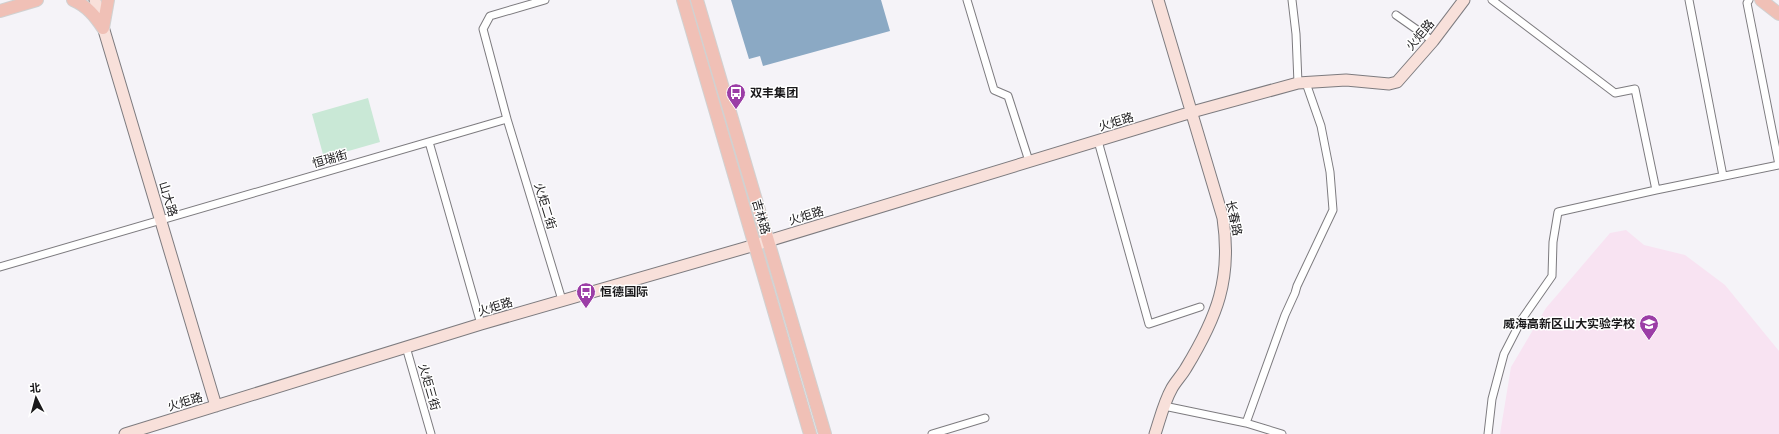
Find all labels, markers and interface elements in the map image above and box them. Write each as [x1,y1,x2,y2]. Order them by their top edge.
street label: 火炬路 [1403,17,1436,53]
bus stop icon: 双丰集团 [725,82,747,110]
place label: 双丰集团 [750,86,798,99]
street label: 火炬路 [1097,110,1135,133]
street label: 恒瑞街 [311,147,349,170]
street label: 山大路 [157,180,180,218]
street label: 火炬二街 [532,181,559,231]
street label: 吉林路 [750,198,773,236]
street label: 长春路 [1224,199,1245,237]
street label: 火炬路 [787,204,825,227]
bus stop icon: 恒德国际 [575,281,597,309]
place label: 恒德国际 [600,285,648,298]
street label: 火炬路 [476,295,514,318]
school or university icon: 威海高新区山大实验学校 [1638,313,1660,341]
place label: 威海高新区山大实验学校 [1503,317,1635,330]
street label: 火炬三街 [417,362,442,412]
north arrow [16,378,56,418]
text: 北 [29,383,41,395]
street label: 火炬路 [166,390,204,413]

